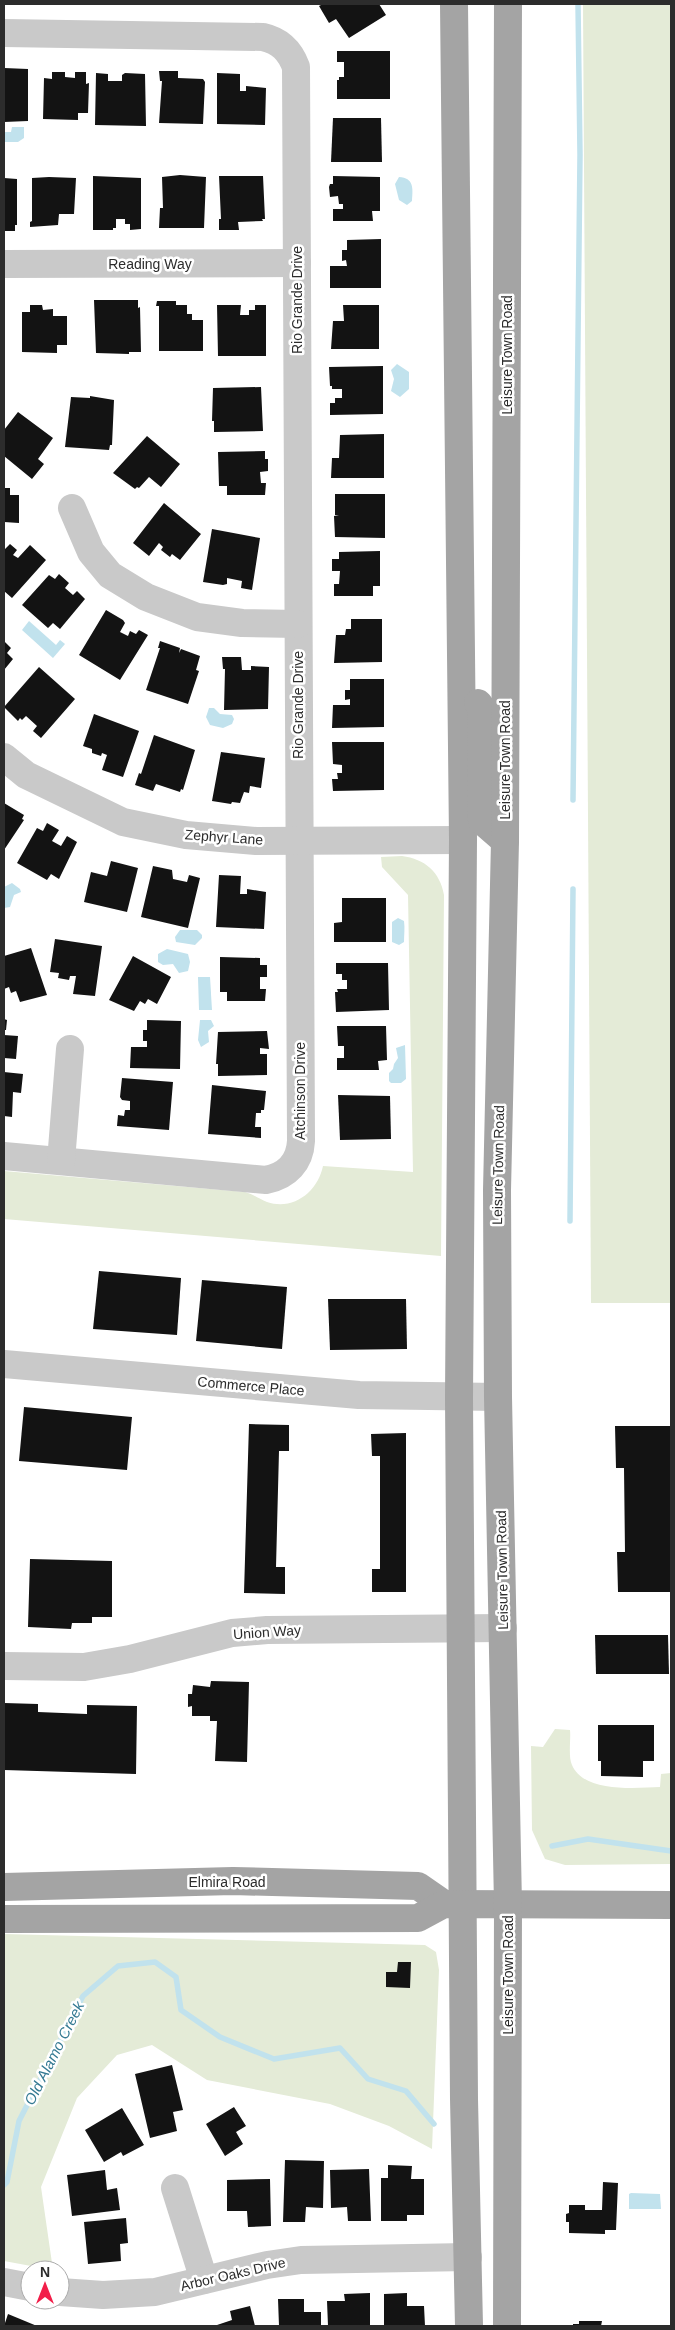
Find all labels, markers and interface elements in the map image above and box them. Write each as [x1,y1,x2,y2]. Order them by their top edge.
street label: Rio Grande Drive [289,246,305,354]
street label: Reading Way [108,256,192,272]
street label: Leisure Town Road [499,295,515,415]
street label: Rio Grande Drive [290,651,306,759]
street label: Leisure Town Road [497,700,513,820]
street label: Zephyr Lane [184,826,264,848]
street label: Atchinson Drive [292,1042,308,1140]
street label: Leisure Town Road [489,1105,507,1225]
street label: Commerce Place [197,1373,305,1399]
street label: Leisure Town Road [493,1510,511,1630]
street label: Union Way [233,1622,301,1642]
street label: Elmira Road [188,1874,266,1890]
street label: Leisure Town Road [500,1915,516,2035]
water label: Old Alamo Creek [21,1997,88,2107]
street label: Arbor Oaks Drive [179,2254,287,2294]
north arrow [20,2260,70,2310]
text: N [40,2264,50,2280]

